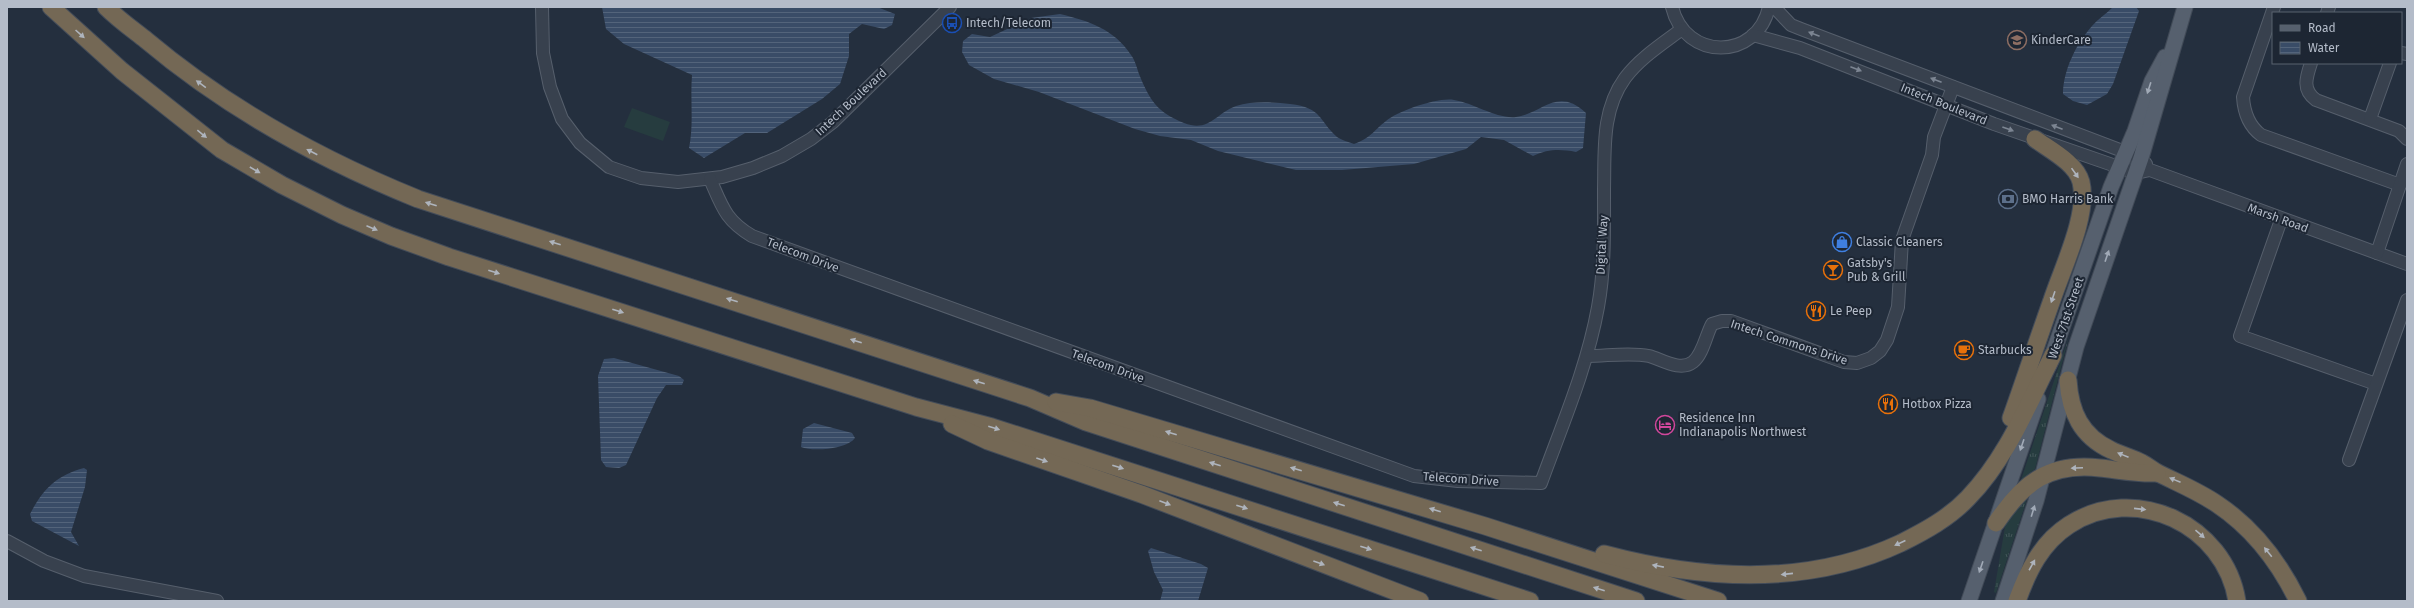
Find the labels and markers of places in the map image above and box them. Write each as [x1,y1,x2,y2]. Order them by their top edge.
bus stop icon: Intech/Telecom [941,12,963,34]
place label: Intech/Telecom [966,16,1051,30]
school or university icon: KinderCare [2006,29,2028,51]
place label: KinderCare [2031,33,2091,47]
bank icon: BMO Harris Bank [1997,188,2019,210]
place label: BMO Harris Bank [2022,192,2114,206]
shop icon: Classic Cleaners [1831,231,1853,253]
place label: Classic Cleaners [1856,235,1943,249]
place label: Gatsby's Pub & Grill [1847,256,1906,284]
bar icon: Gatsby's Pub & Grill [1822,259,1844,281]
restaurant icon: Le Peep [1805,300,1827,322]
place label: Le Peep [1830,304,1872,318]
cafe icon: Starbucks [1953,339,1975,361]
place label: Starbucks [1978,343,2032,357]
restaurant icon: Hotbox Pizza [1877,393,1899,415]
place label: Hotbox Pizza [1902,397,1972,411]
place label: Residence Inn Indianapolis Northwest [1679,411,1807,439]
hotel icon: Residence Inn Indianapolis Northwest [1654,414,1676,436]

